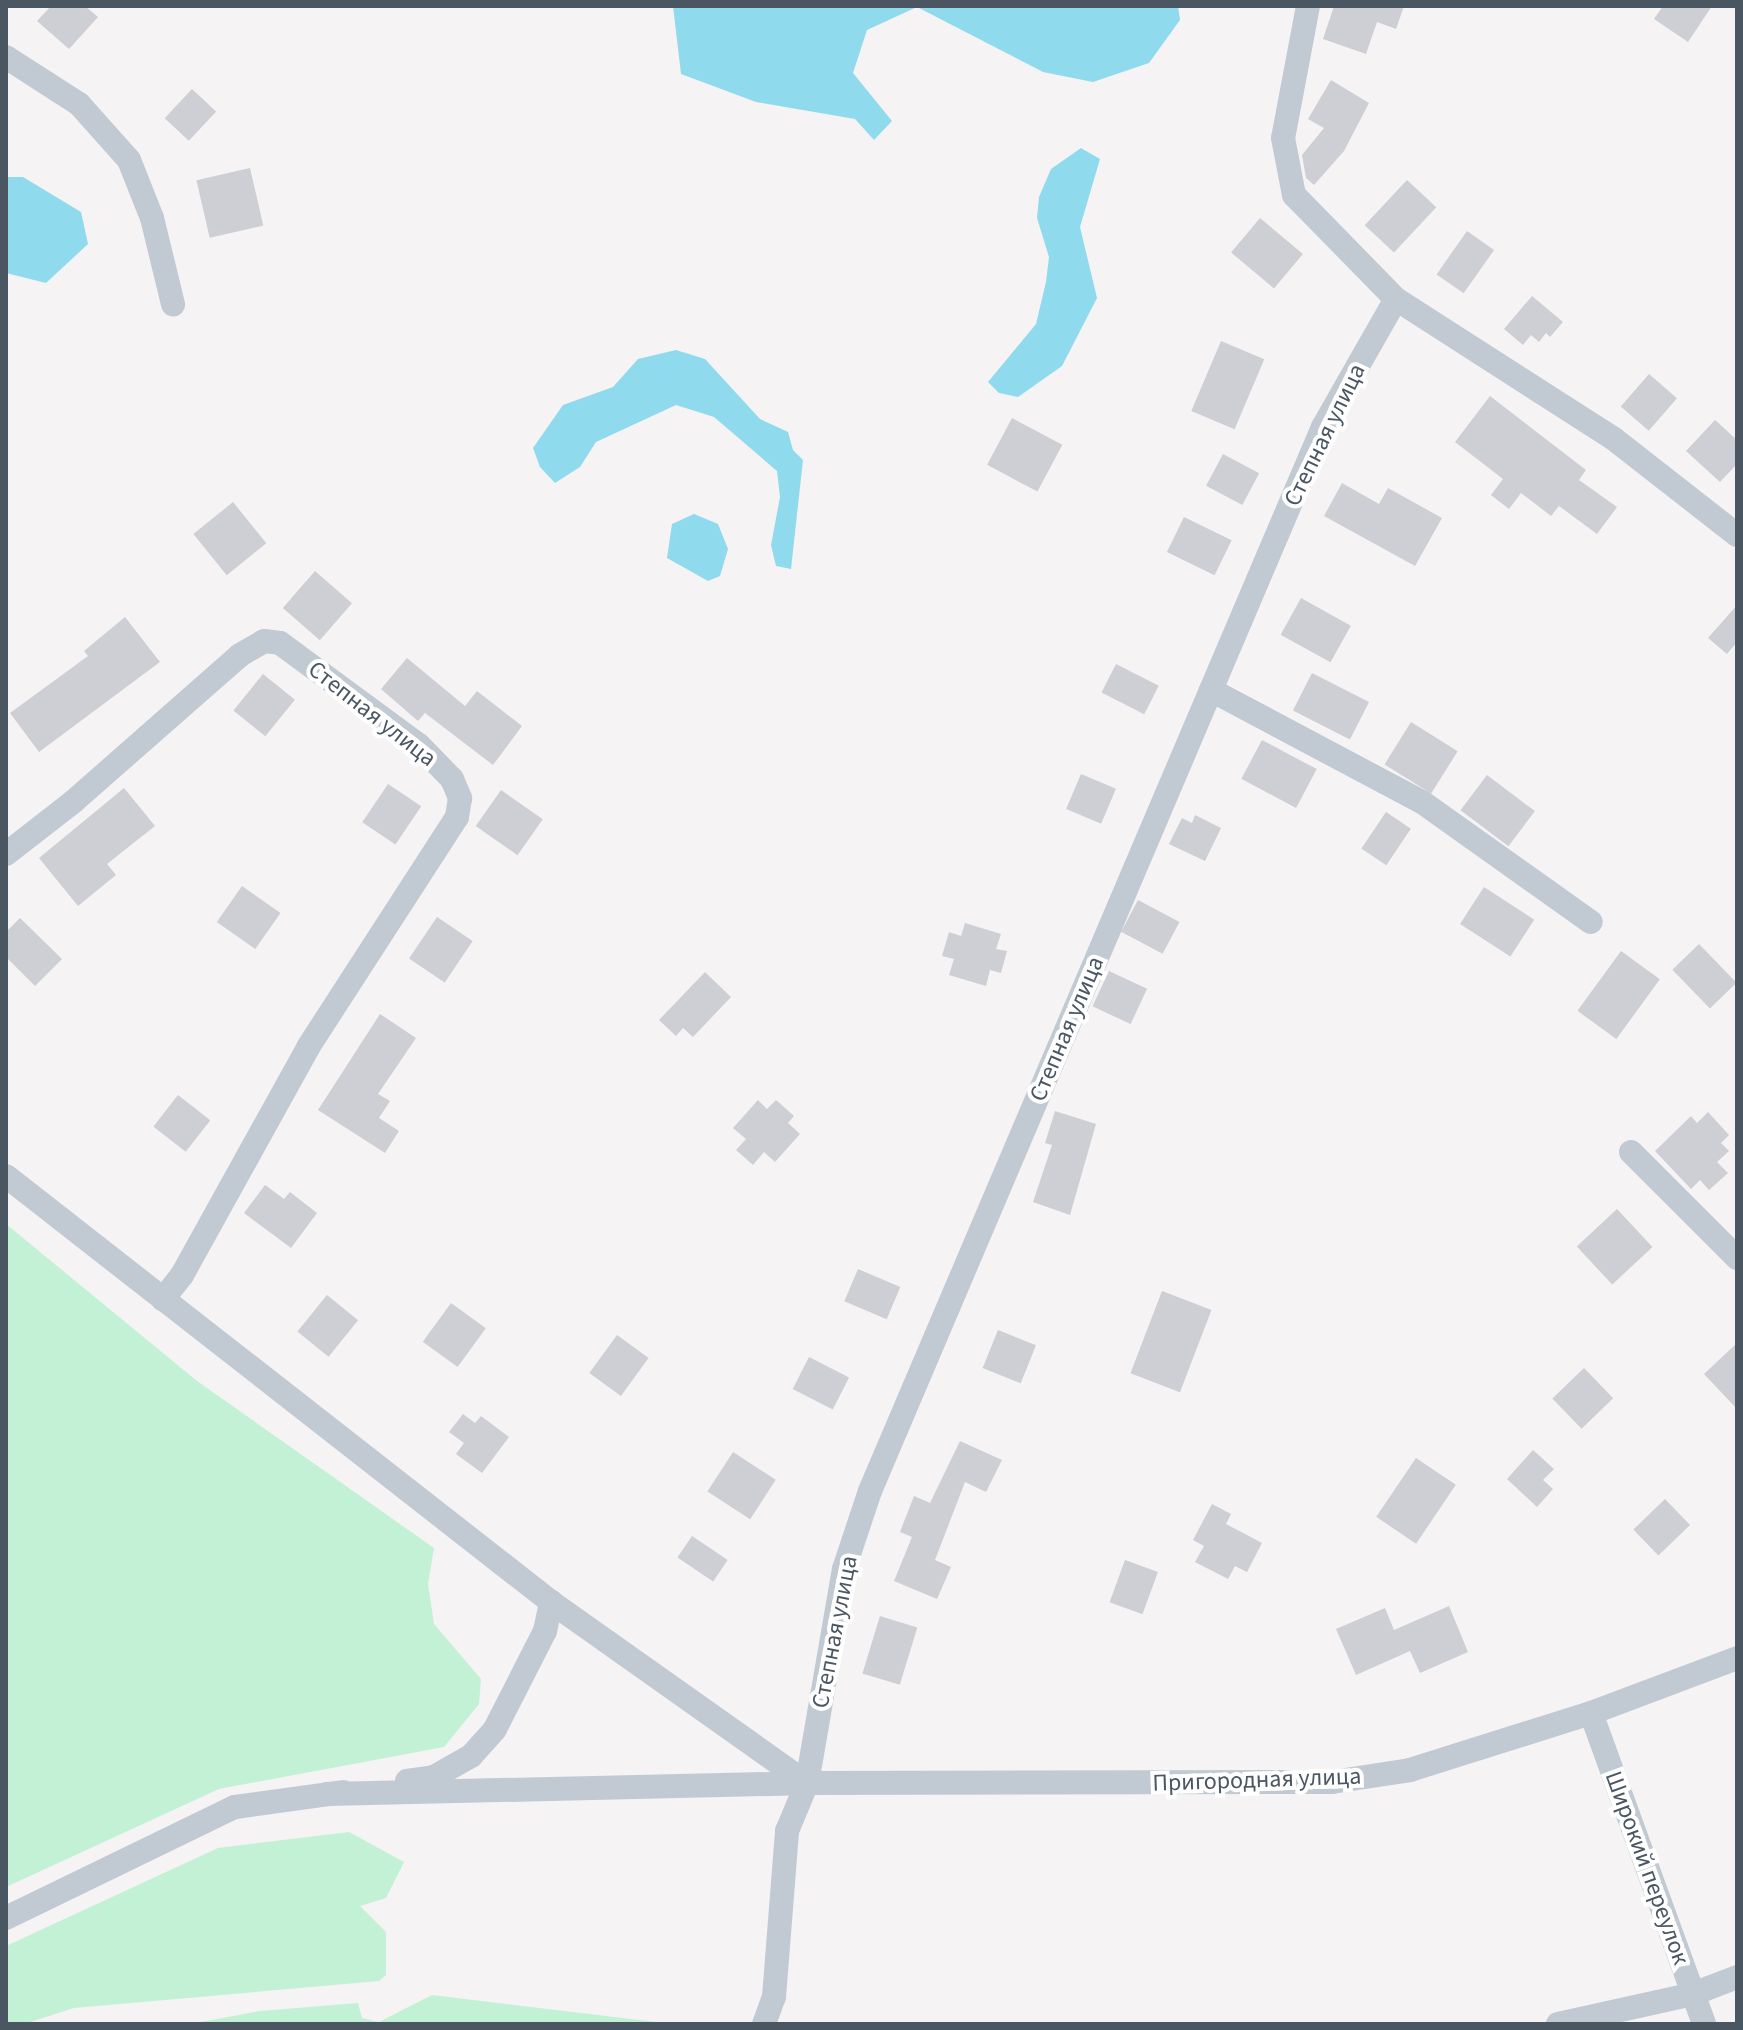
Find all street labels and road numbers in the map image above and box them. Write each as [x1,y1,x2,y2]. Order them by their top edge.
street label: Степная улица [1278,359,1372,511]
street label: Степная улица [302,655,442,773]
street label: Степная улица [1024,952,1110,1106]
street label: Степная улица [806,1553,864,1711]
street label: Пригородная улица [1152,1762,1362,1798]
street label: Широкий переулок [1599,1767,1695,1969]

